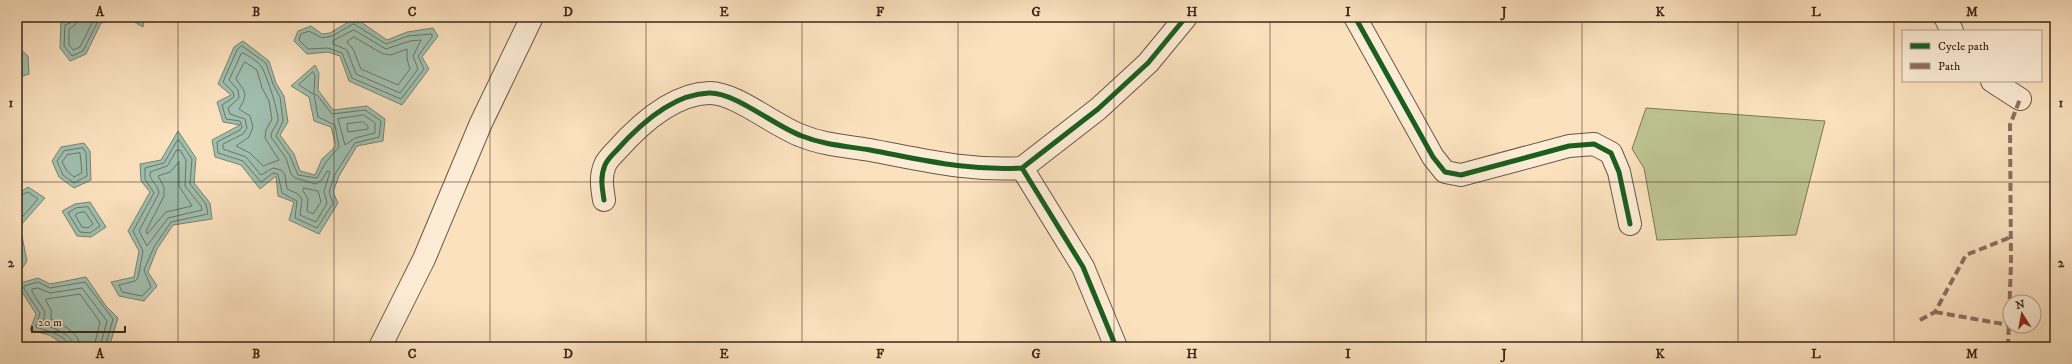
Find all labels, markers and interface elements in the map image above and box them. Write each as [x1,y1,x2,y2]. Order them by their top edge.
text: A [95,4,105,20]
text: B [252,4,260,20]
text: C [408,4,417,20]
text: D [563,4,573,20]
text: E [719,4,729,20]
text: F [876,4,885,20]
text: G [1031,4,1041,20]
text: H [1187,4,1198,20]
text: I [1345,4,1351,20]
text: J [1499,4,1507,21]
text: K [1655,4,1665,20]
text: L [1811,4,1821,20]
text: M [1966,4,1978,20]
legend [1902,30,2042,82]
text: Cycle path [1938,39,1990,54]
text: Path [1938,59,1961,74]
text: 1 [9,95,14,111]
text: 1 [2059,95,2064,111]
text: 2 [8,255,15,271]
text: 2 [2058,255,2065,271]
north arrow [2002,294,2042,334]
text: N [2015,297,2026,313]
scale bar [32,308,125,334]
text: 20 m [38,315,62,330]
text: A [95,346,105,362]
text: B [252,346,260,362]
text: C [408,346,417,362]
text: D [563,346,573,362]
text: E [719,346,729,362]
text: F [876,346,885,362]
text: G [1031,346,1041,362]
text: H [1187,346,1198,362]
text: I [1345,346,1351,362]
text: J [1499,346,1507,363]
text: K [1655,346,1665,362]
text: L [1811,346,1821,362]
text: M [1966,346,1978,362]

